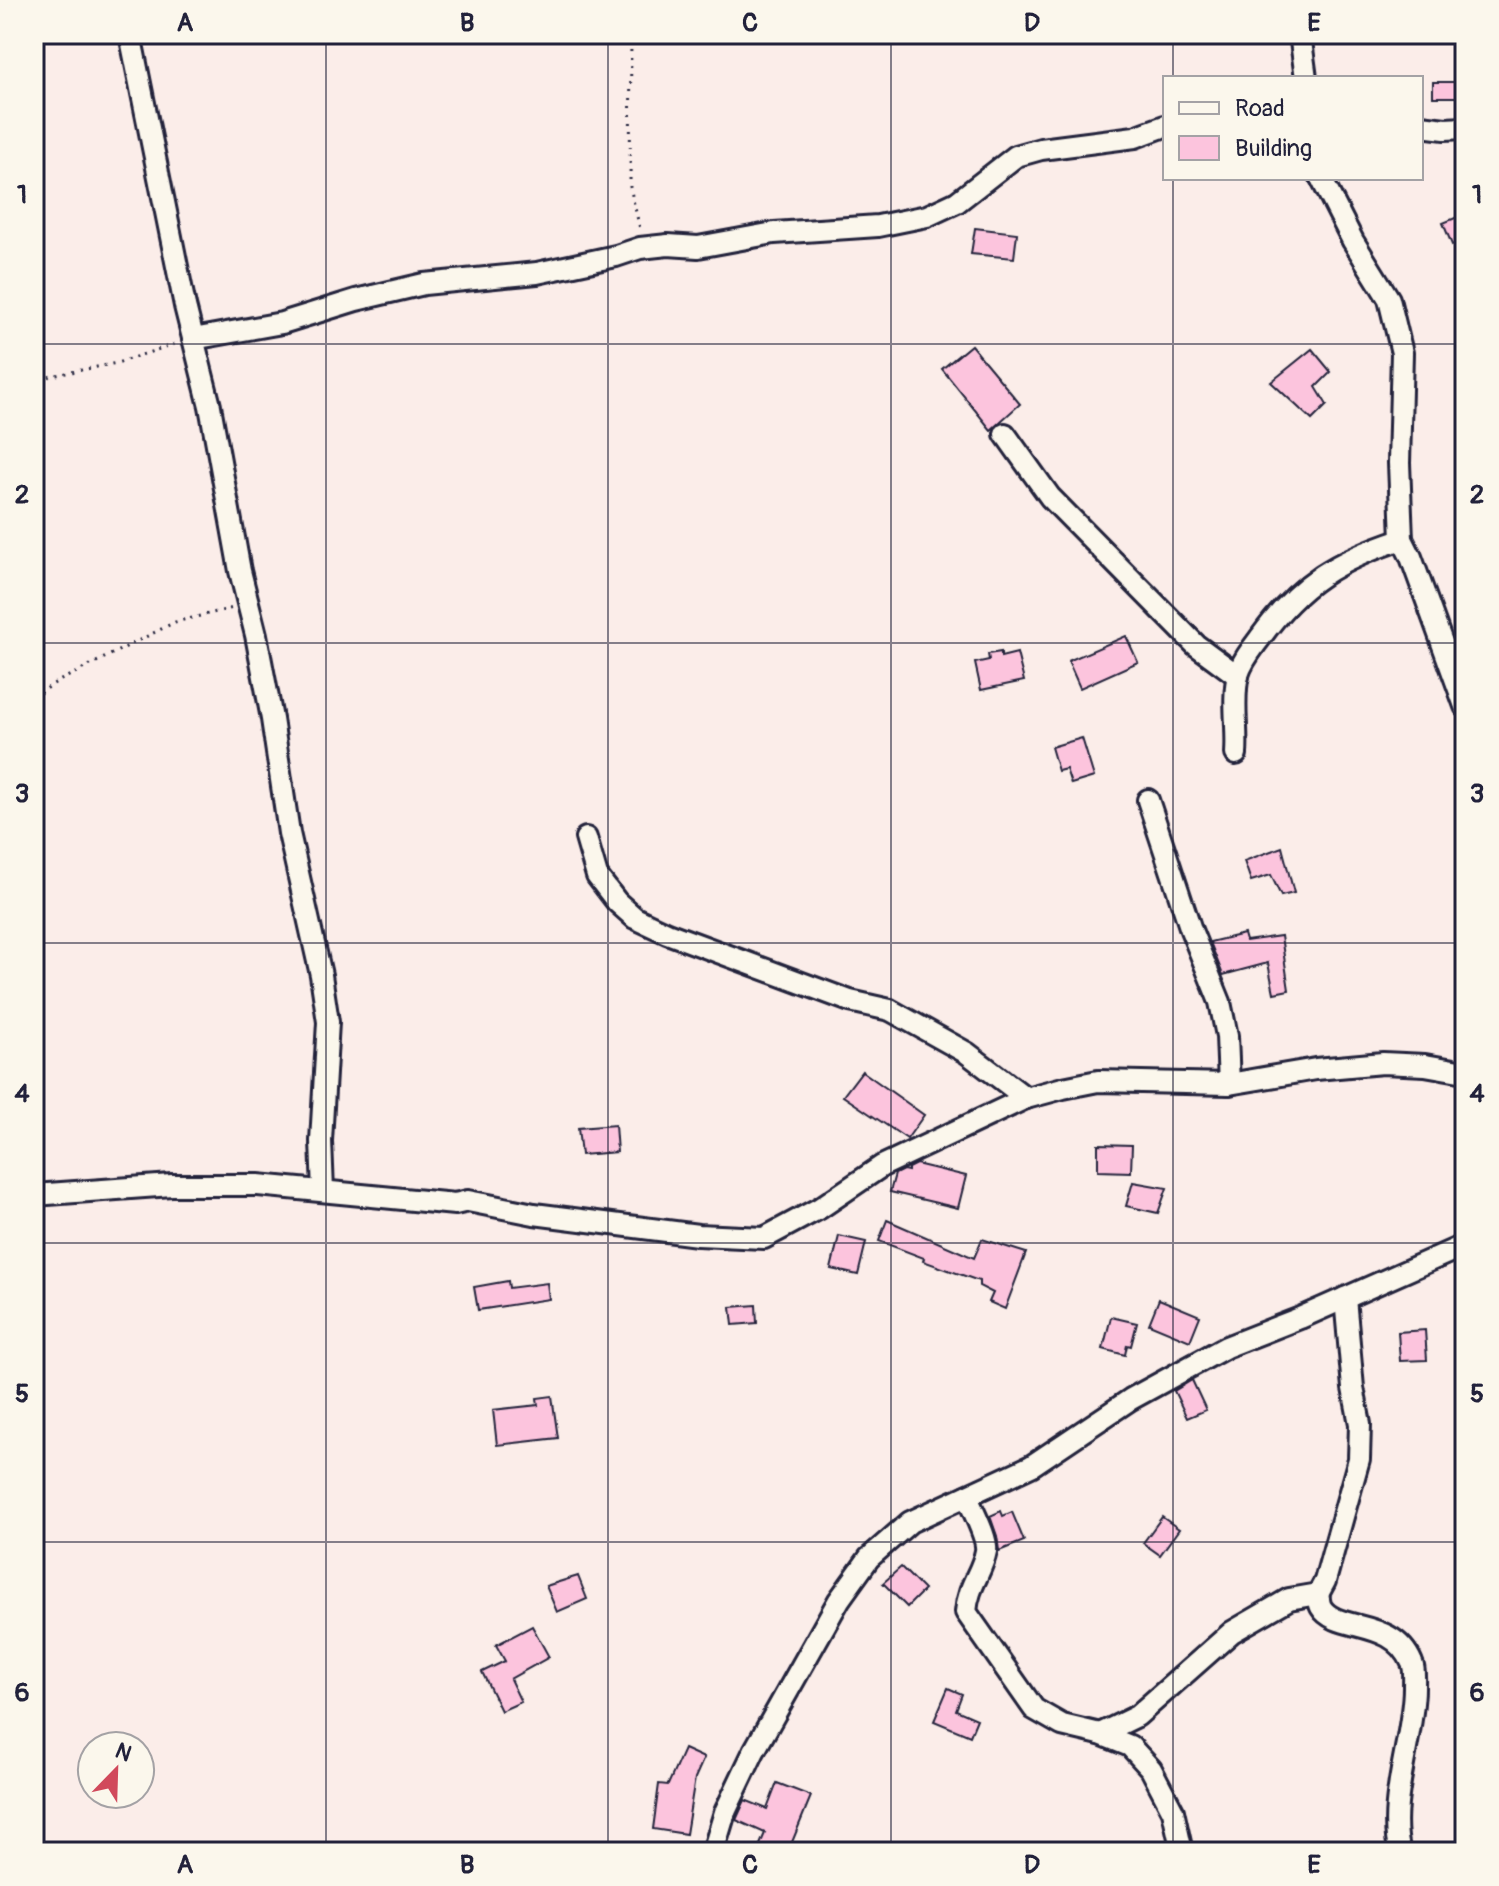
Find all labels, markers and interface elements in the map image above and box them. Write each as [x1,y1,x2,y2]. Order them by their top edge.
text: A [177,7,194,39]
text: B [460,7,474,39]
text: C [742,7,758,39]
text: D [1024,7,1040,39]
text: E [1307,7,1321,39]
legend [1163,76,1423,180]
text: Road [1235,94,1285,123]
text: Building [1235,134,1312,163]
text: 1 [17,179,27,211]
text: 1 [1472,179,1482,211]
text: 2 [15,479,29,511]
text: 2 [1470,479,1484,511]
text: 3 [15,778,29,810]
text: 3 [1470,778,1484,810]
text: 4 [14,1078,30,1110]
text: 4 [1469,1078,1485,1110]
text: 5 [15,1378,29,1410]
text: 5 [1470,1378,1484,1410]
text: 6 [14,1677,30,1709]
text: 6 [1469,1677,1485,1709]
north arrow [76,1730,156,1810]
text: N [111,1737,136,1768]
text: A [177,1849,194,1881]
text: B [460,1849,474,1881]
text: C [742,1849,758,1881]
text: D [1024,1849,1040,1881]
text: E [1307,1849,1321,1881]

